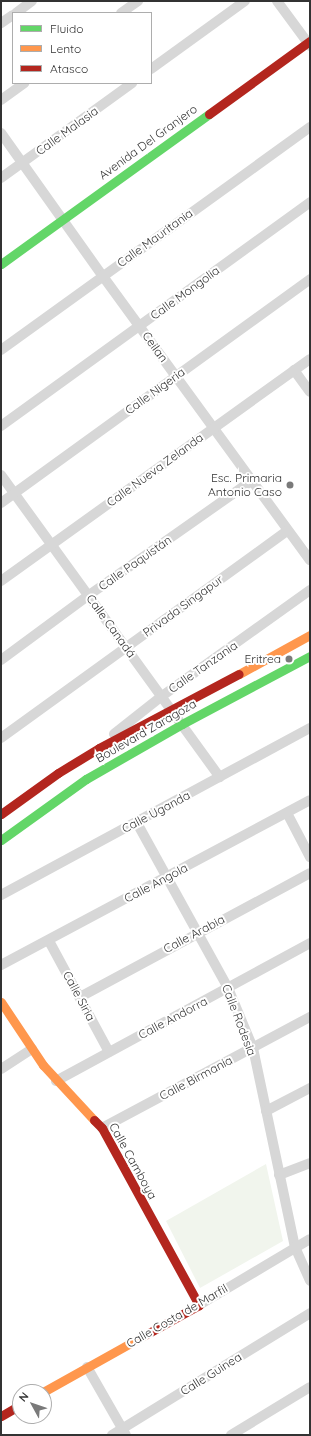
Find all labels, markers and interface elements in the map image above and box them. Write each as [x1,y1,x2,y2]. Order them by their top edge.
legend [12,12,152,84]
text: Fluido [50,21,83,36]
text: Lento [50,41,81,56]
text: Atasco [50,61,88,76]
street label: Avenida Del Granjero [96,101,200,183]
street label: Calle Malasia [33,104,101,158]
street label: Calle Mauritania [114,206,196,270]
street label: Calle Mongolia [148,263,222,323]
street label: Ceilan [139,329,171,365]
street label: Calle Nigeria [122,364,188,418]
street label: Calle Nueva Zelanda [104,430,206,510]
place label: Esc. Primaria Antonio Caso [208,471,282,499]
marker: Esc. Primaria Antonio Caso [285,480,295,490]
street label: Calle Paquistán [96,533,174,593]
street label: Privada Singapur [140,572,226,640]
street label: Calle Canadá [83,592,139,660]
street label: Calle Tanzania [166,638,240,696]
place label: Eritrea [244,652,281,666]
marker: Eritrea [284,654,294,664]
street label: Boulevard Zaragoza [93,696,199,766]
street label: Calle Uganda [119,788,193,836]
street label: Calle Angola [122,860,190,906]
street label: Calle Arabia [161,912,227,956]
street label: Calle Siria [60,969,98,1023]
street label: Calle Rodesia [219,982,259,1058]
street label: Calle Andorra [136,994,210,1042]
street label: Calle Birmania [157,1053,235,1103]
street label: Calle Camboya [106,1120,160,1202]
street label: Calle Costa de Marfil [124,1281,230,1351]
street label: Calle Guinea [178,1350,244,1398]
north arrow [12,1384,52,1424]
text: N [16,1389,32,1405]

